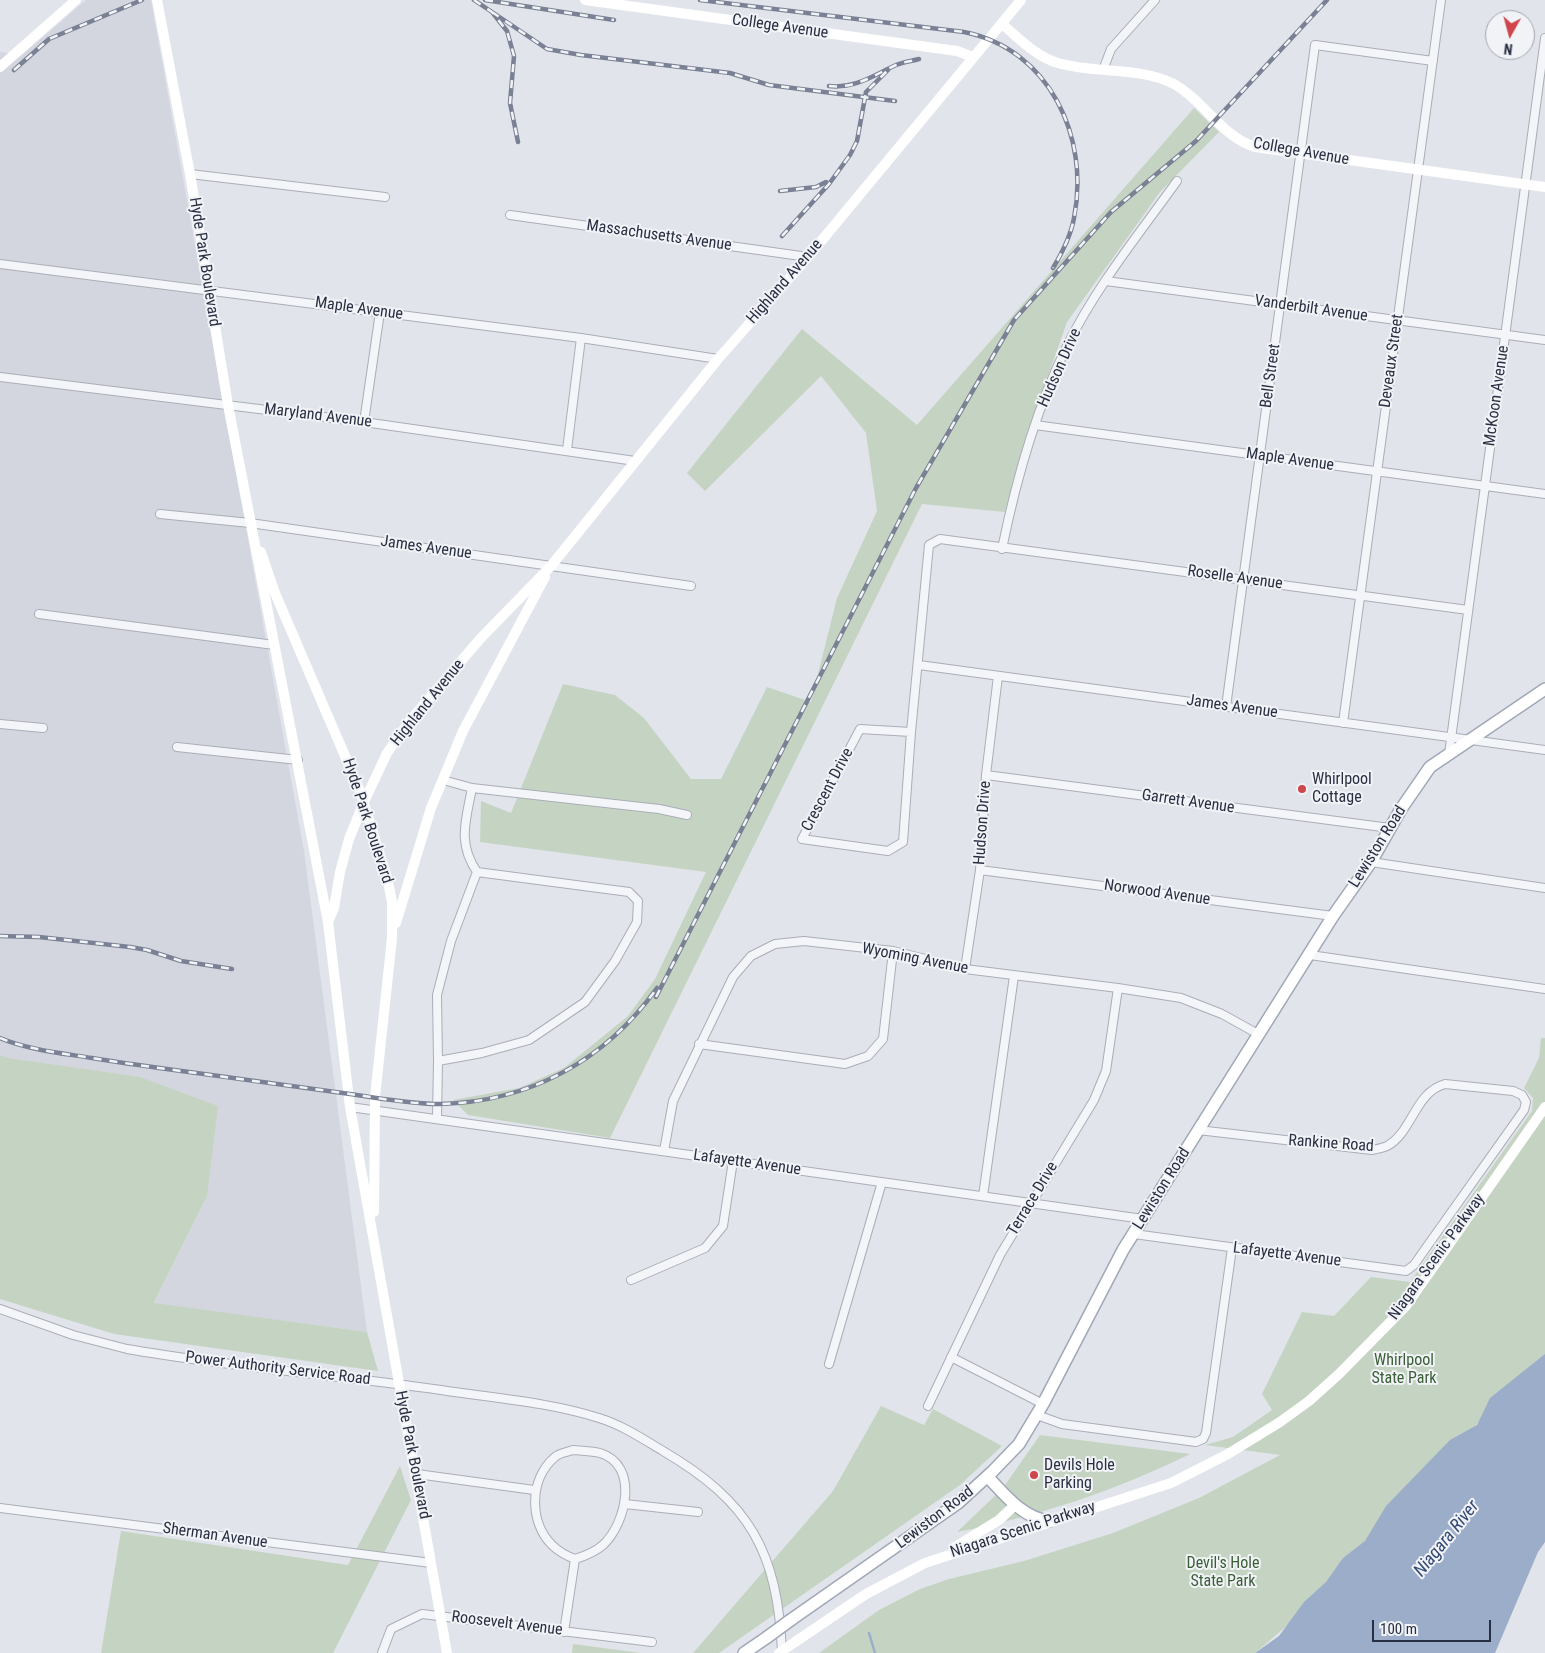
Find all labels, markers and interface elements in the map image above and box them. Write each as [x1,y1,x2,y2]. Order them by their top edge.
north arrow [1485,10,1535,60]
street label: College Avenue [731,11,829,43]
text: N [1503,40,1514,57]
street label: College Avenue [1252,134,1350,170]
street label: Hyde Park Boulevard [184,196,224,328]
street label: Massachusetts Avenue [585,216,733,256]
street label: Highland Avenue [743,236,827,328]
street label: Vanderbilt Avenue [1253,292,1369,326]
street label: Maple Avenue [314,293,404,325]
street label: Deveaux Street [1376,313,1408,409]
street label: Hudson Drive [1034,326,1086,410]
street label: Bell Street [1257,343,1285,409]
street label: McKoon Avenue [1480,344,1514,448]
street label: Maryland Avenue [263,400,373,432]
street label: Maple Avenue [1245,444,1335,476]
street label: James Avenue [379,532,473,564]
street label: Roselle Avenue [1186,562,1284,594]
street label: Highland Avenue [387,656,469,750]
street label: James Avenue [1185,691,1279,723]
street label: Crescent Drive [798,745,858,835]
street label: Hyde Park Boulevard [338,756,396,886]
place label: Whirlpool Cottage [1312,770,1372,808]
street label: Hudson Drive [970,780,996,866]
marker: Whirlpool Cottage [1296,783,1308,795]
street label: Garrett Avenue [1140,786,1236,818]
street label: Lewiston Road [1345,803,1411,891]
street label: Norwood Avenue [1103,876,1211,910]
street label: Wyoming Avenue [860,939,970,979]
street label: Rankine Road [1288,1131,1374,1157]
street label: Lewiston Road [1129,1145,1195,1233]
street label: Lafayette Avenue [692,1146,802,1180]
street label: Terrace Drive [1003,1159,1063,1239]
street label: Niagara Scenic Parkway [1385,1190,1489,1324]
street label: Lafayette Avenue [1232,1239,1342,1271]
street label: Power Authority Service Road [184,1348,372,1390]
park label: Whirlpool State Park [1371,1351,1437,1389]
street label: Hyde Park Boulevard [390,1389,434,1521]
place label: Devils Hole Parking [1044,1456,1115,1494]
marker: Devils Hole Parking [1028,1469,1040,1481]
street label: Lewiston Road [892,1482,978,1554]
street label: Niagara Scenic Parkway [948,1497,1098,1563]
water label: Niagara River [1410,1497,1484,1581]
street label: Sherman Avenue [161,1519,269,1553]
park label: Devil's Hole State Park [1187,1554,1259,1592]
street label: Roosevelt Avenue [450,1608,564,1640]
scale bar [1375,1610,1494,1642]
text: 100 m [1380,1620,1417,1638]

